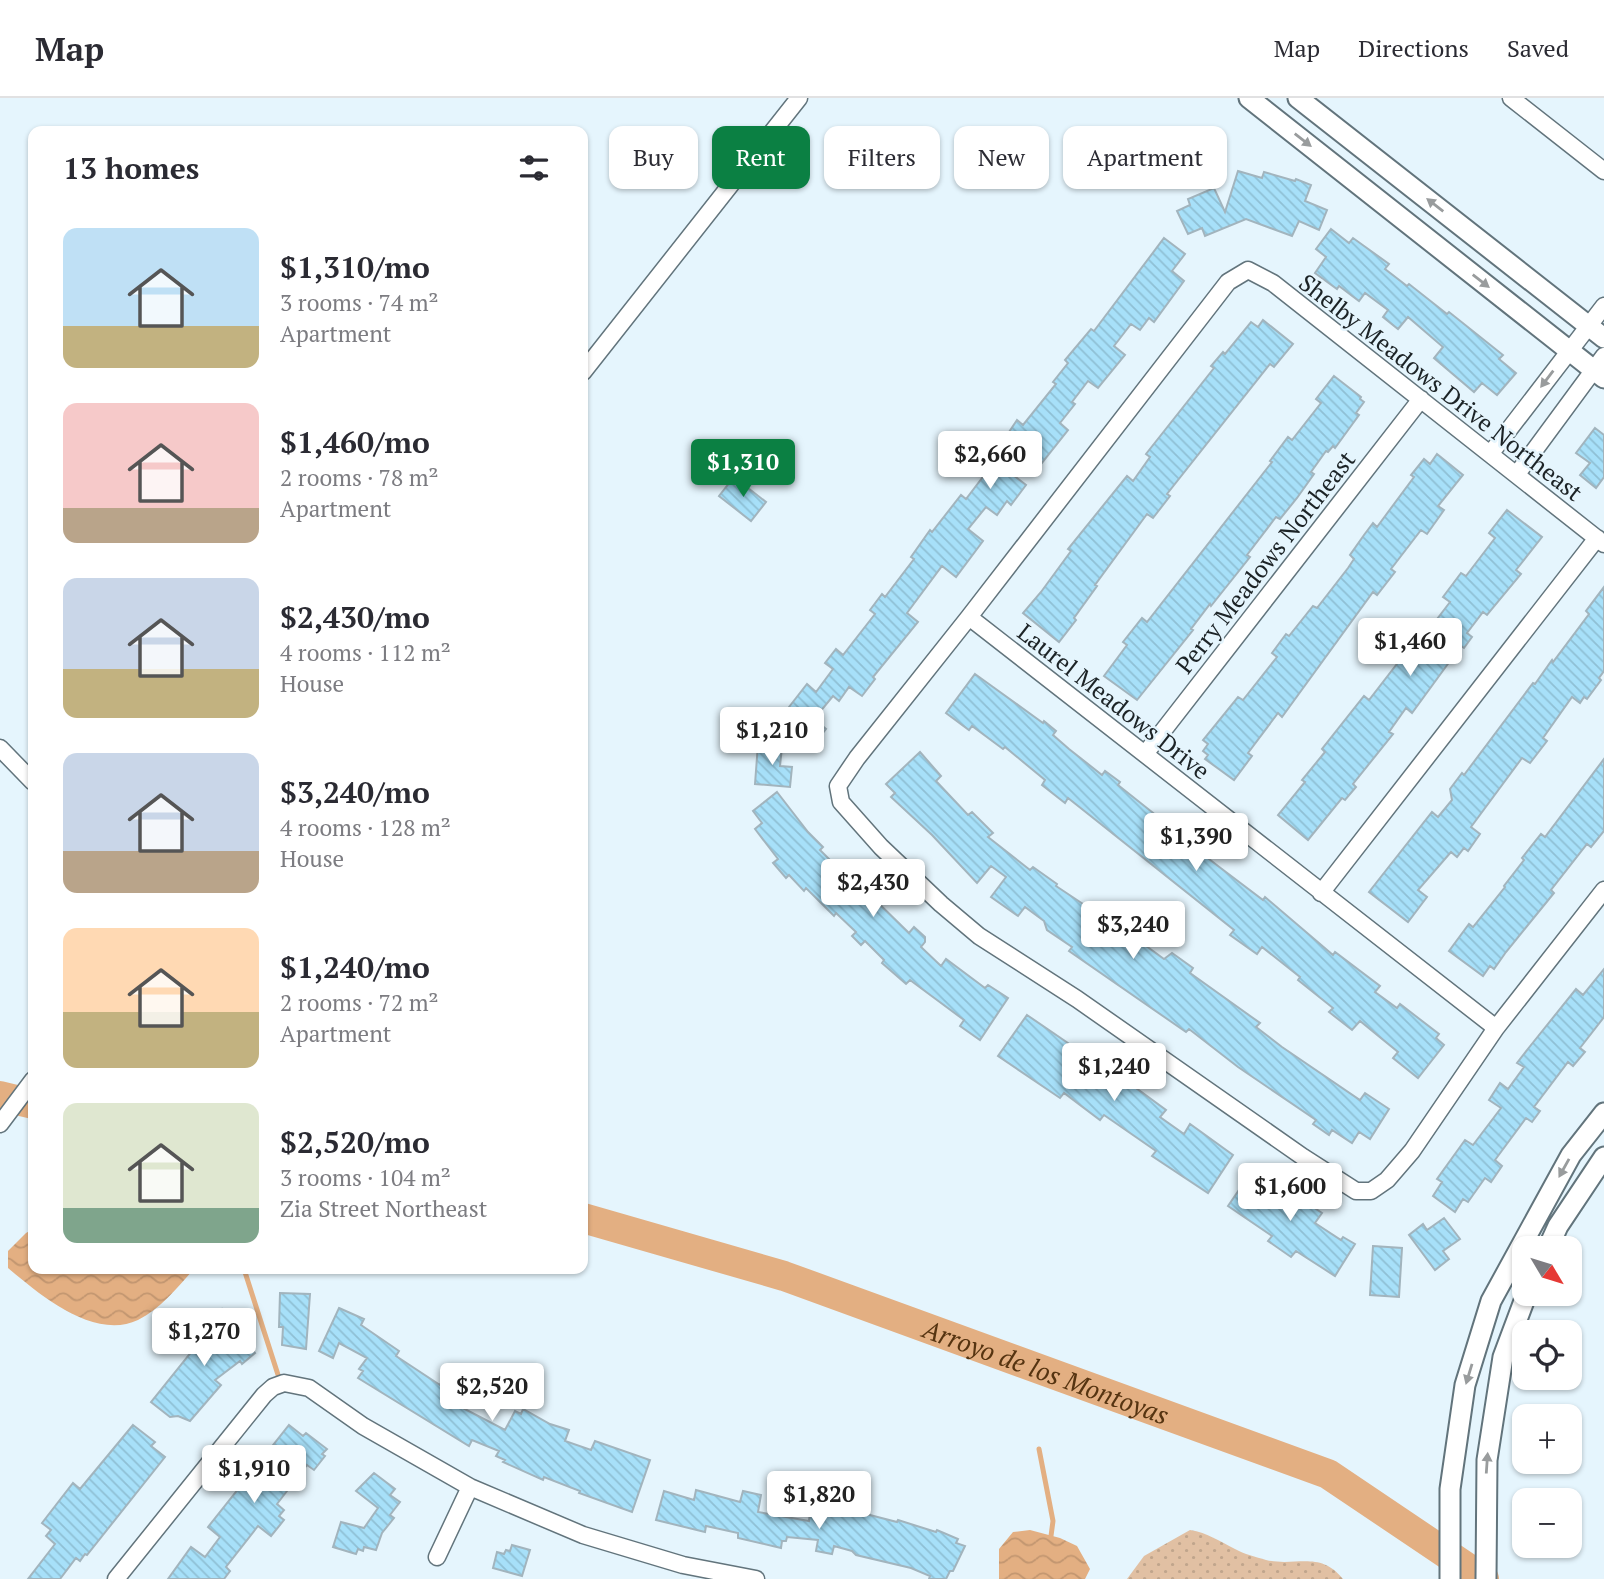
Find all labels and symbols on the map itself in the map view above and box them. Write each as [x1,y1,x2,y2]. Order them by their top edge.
one-way arrow [1294,133,1312,147]
one-way arrow [1426,199,1444,213]
street label: Shelby Meadows Drive Northeast [1293,266,1589,508]
one-way arrow [1472,274,1490,289]
one-way arrow [1541,370,1555,388]
pin: $2,660 [933,432,1047,491]
pin: $1,310 [686,440,800,499]
street label: Perry Meadows Northeast [1168,444,1362,680]
street label: Laurel Meadows Drive [1011,616,1217,786]
pin: $1,460 [1353,618,1467,678]
pin: $1,210 [715,708,829,767]
pin: $1,390 [1139,814,1253,873]
pin: $2,430 [816,860,930,919]
pin: $3,240 [1076,902,1190,961]
pin: $1,240 [1057,1044,1171,1103]
one-way arrow [1558,1159,1570,1178]
pin: $1,600 [1233,1164,1347,1223]
north arrow [1512,1236,1582,1306]
pin: $1,270 [147,1308,261,1368]
water label: Arroyo de los Montoyas [916,1310,1174,1432]
one-way arrow [1463,1363,1473,1384]
pin: $2,520 [435,1364,549,1423]
pin: $1,910 [197,1446,311,1505]
one-way arrow [1482,1452,1493,1474]
pin: $1,820 [762,1472,876,1531]

